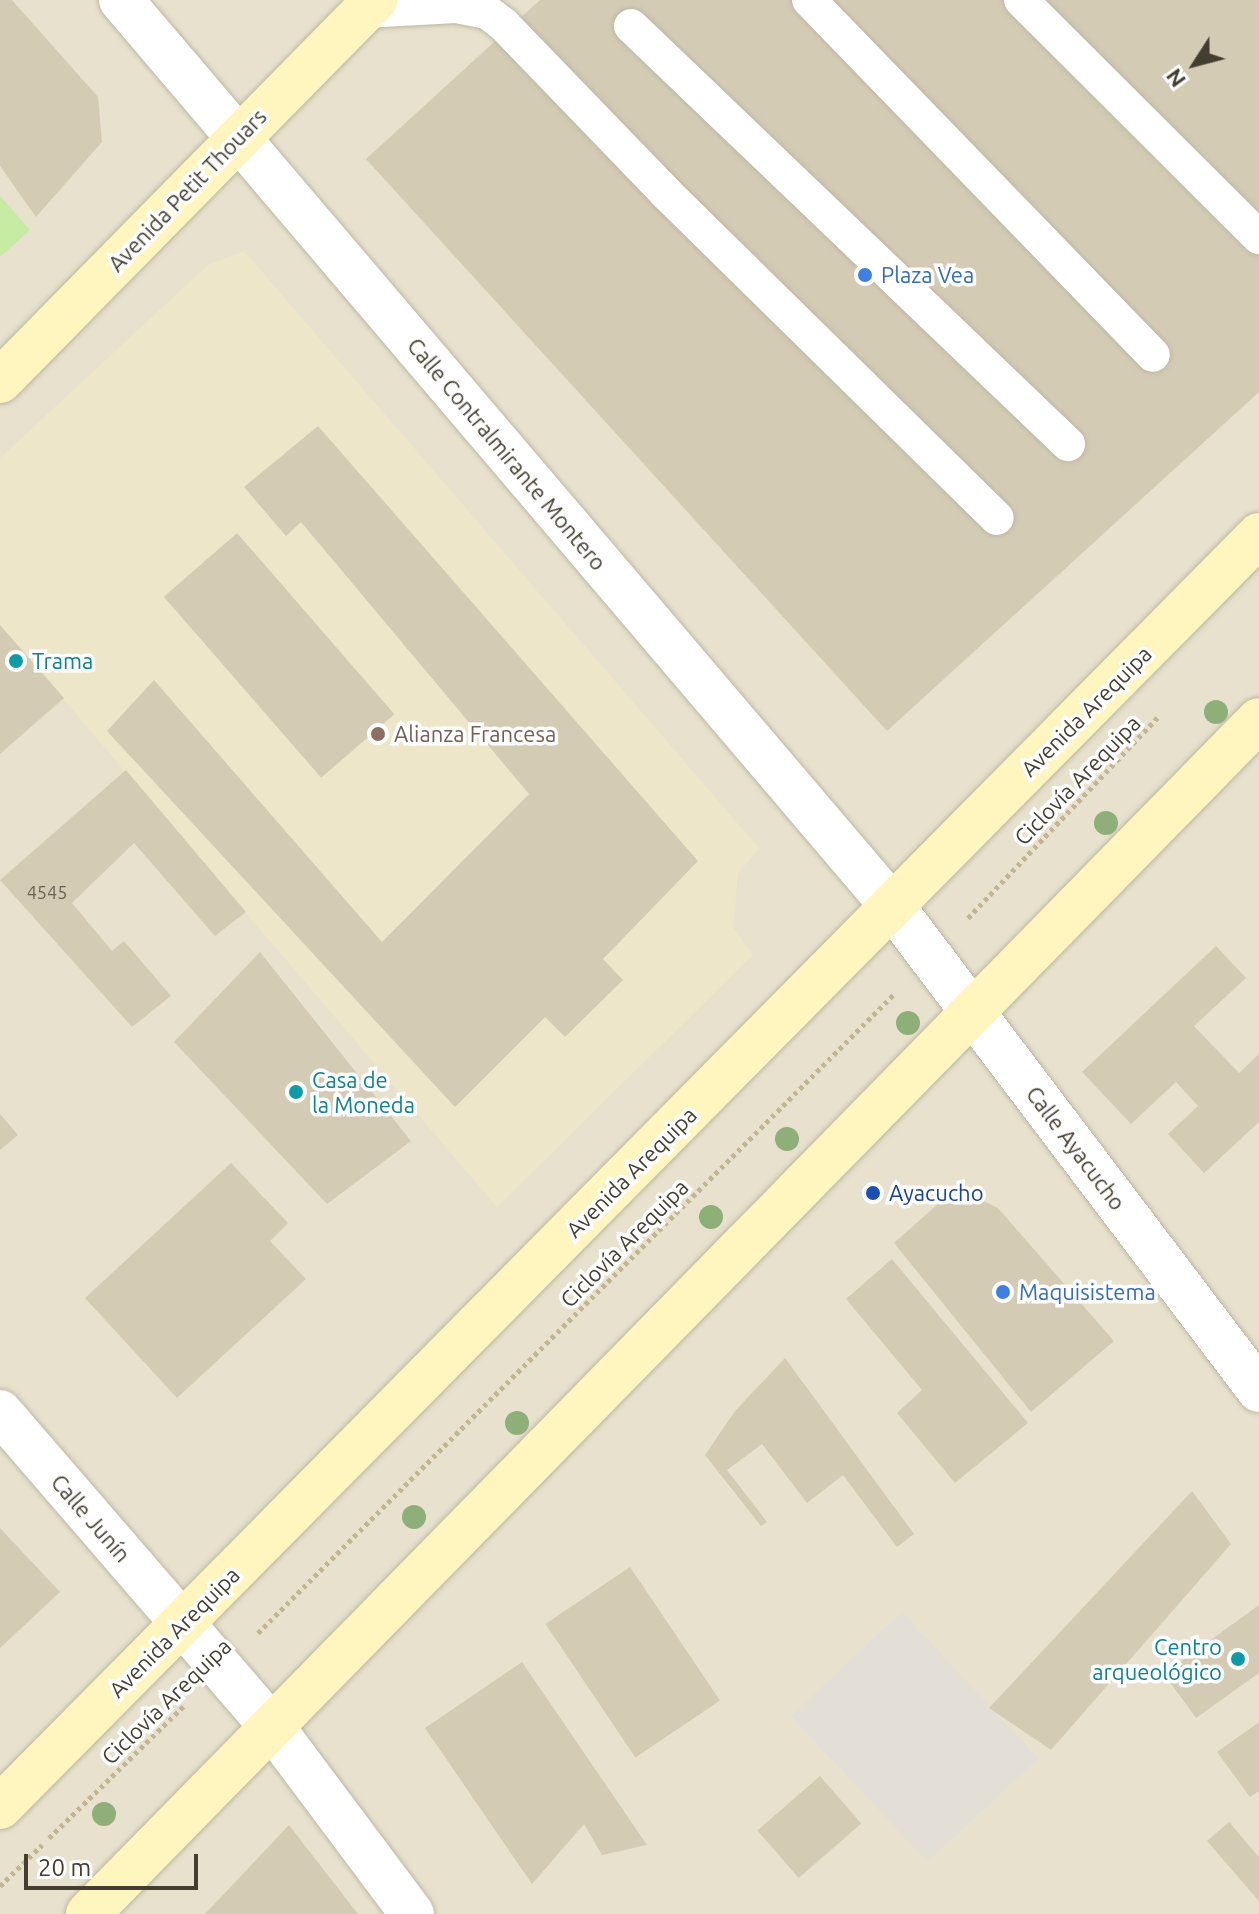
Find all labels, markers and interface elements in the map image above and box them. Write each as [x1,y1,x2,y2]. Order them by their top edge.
north arrow [1155,24,1235,104]
text: N [1160,64,1190,92]
street label: Avenida Petit Thouars [103,103,271,277]
place label: Plaza Vea [881,262,974,288]
marker: Plaza Vea [856,266,874,284]
street label: Calle Contralmirante Montero [402,332,612,576]
street label: Avenida Arequipa [1015,640,1157,782]
place label: Trama [32,648,93,674]
marker: Trama [7,652,25,670]
street label: Ciclovía Arequipa [1009,710,1145,850]
place label: Alianza Francesa [394,721,556,747]
marker: Alianza Francesa [369,725,387,743]
house number: 4545 [27,881,67,903]
place label: Casa de la Moneda [312,1066,415,1118]
street label: Calle Ayacucho [1021,1081,1131,1215]
marker: Casa de la Moneda [287,1083,305,1101]
street label: Avenida Arequipa [560,1101,702,1243]
street label: Ciclovía Arequipa [555,1174,693,1312]
place label: Ayacucho [889,1180,984,1206]
marker: Ayacucho [864,1184,882,1202]
place label: Maquisistema [1019,1279,1156,1305]
marker: Maquisistema [994,1283,1012,1301]
street label: Calle Junín [46,1469,136,1567]
street label: Avenida Arequipa [103,1561,245,1703]
street label: Ciclovía Arequipa [96,1633,236,1769]
place label: Centro arqueológico [1092,1633,1222,1684]
marker: Centro arqueológico [1229,1650,1247,1668]
scale bar [28,1838,202,1888]
text: 20 m [38,1854,91,1881]

